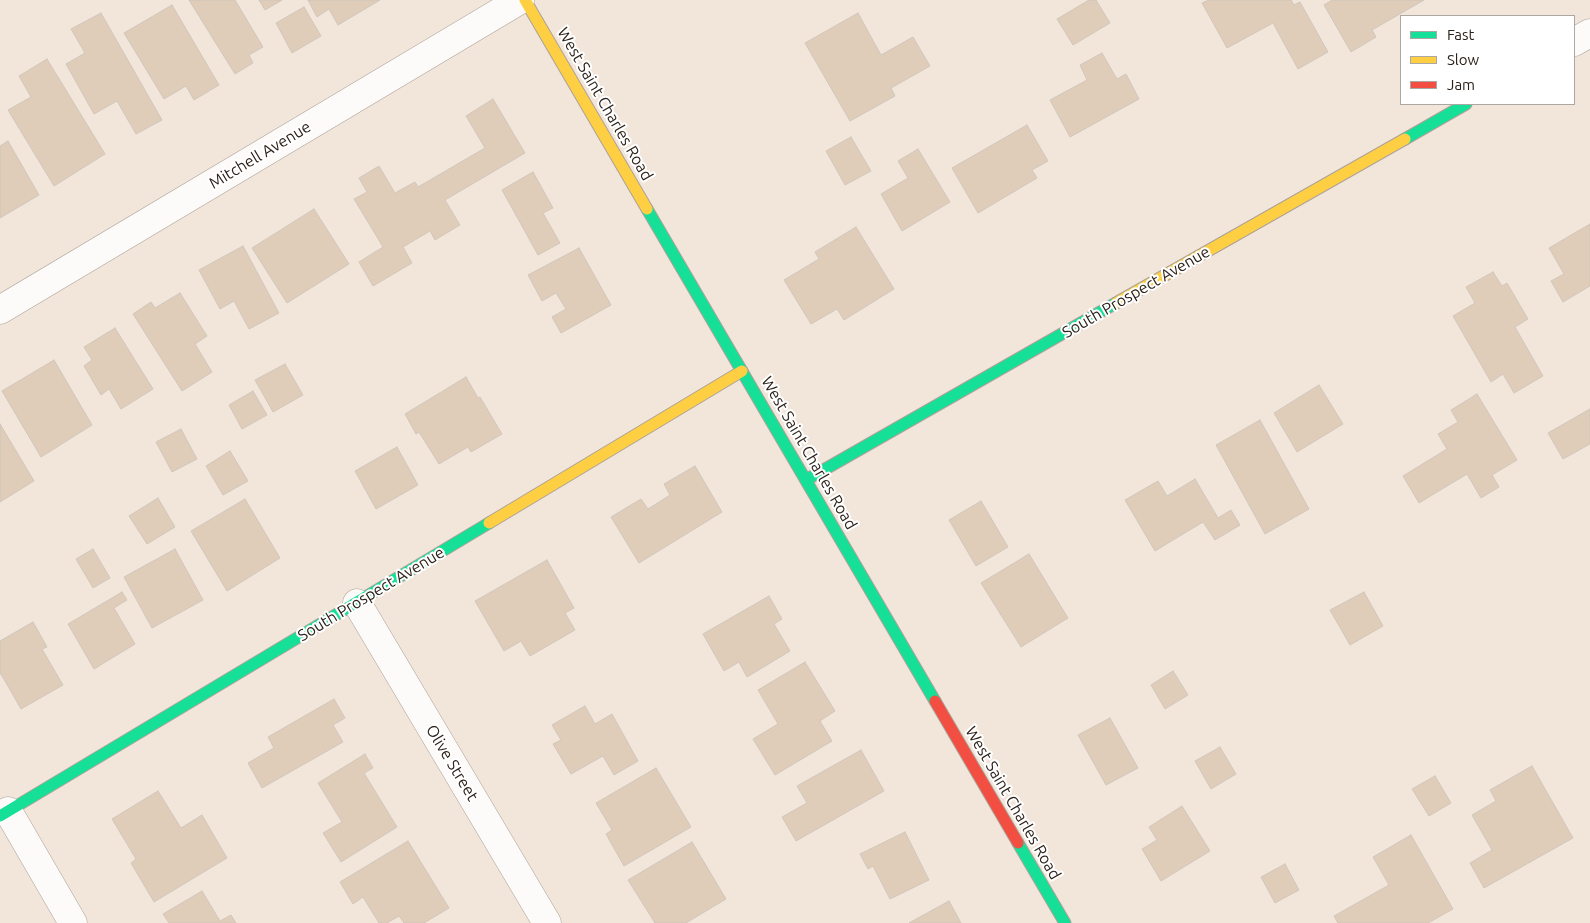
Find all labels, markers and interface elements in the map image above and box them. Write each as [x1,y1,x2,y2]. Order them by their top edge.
legend [1400,15,1575,105]
street label: West Saint Charles Road [553,24,657,184]
text: Fast [1447,26,1474,43]
text: Slow [1447,51,1479,68]
text: Jam [1447,76,1475,93]
street label: Mitchell Avenue [206,117,314,193]
street label: South Prospect Avenue [1059,242,1213,342]
street label: West Saint Charles Road [757,373,861,533]
street label: South Prospect Avenue [294,543,448,645]
street label: Olive Street [422,721,482,805]
street label: West Saint Charles Road [961,723,1065,883]

